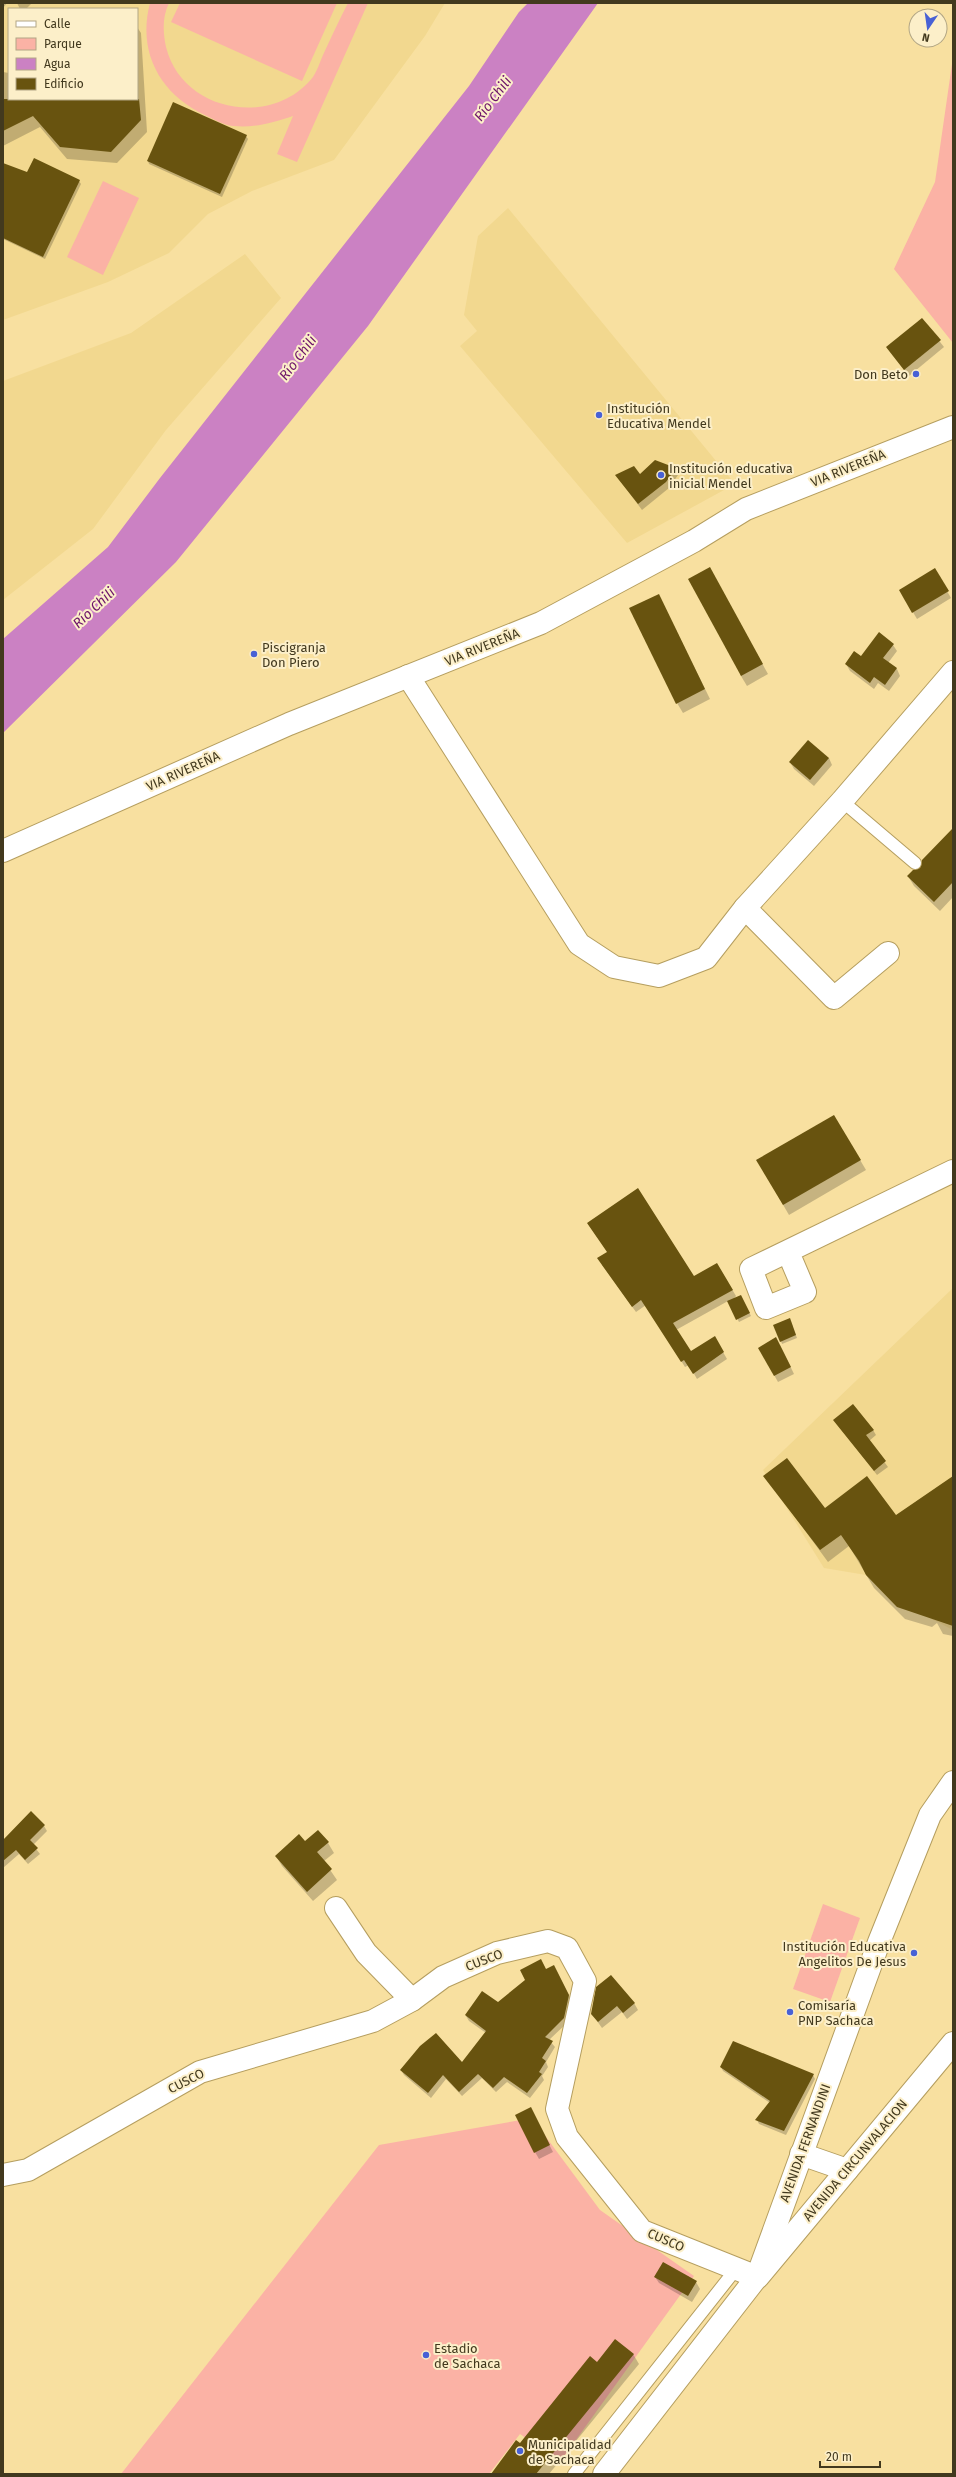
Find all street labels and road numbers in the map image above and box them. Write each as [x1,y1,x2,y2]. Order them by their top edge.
street label: VIA RIVEREÑA [809,446,888,490]
street label: VIA RIVEREÑA [443,625,522,669]
street label: VIA RIVEREÑA [144,748,223,794]
street label: CUSCO [463,1946,505,1974]
street label: CUSCO [165,2066,207,2096]
street label: AVENIDA FERNANDINI [777,2082,833,2204]
street label: AVENIDA CIRCUNVALACION [800,2096,910,2224]
street label: CUSCO [645,2226,687,2254]

